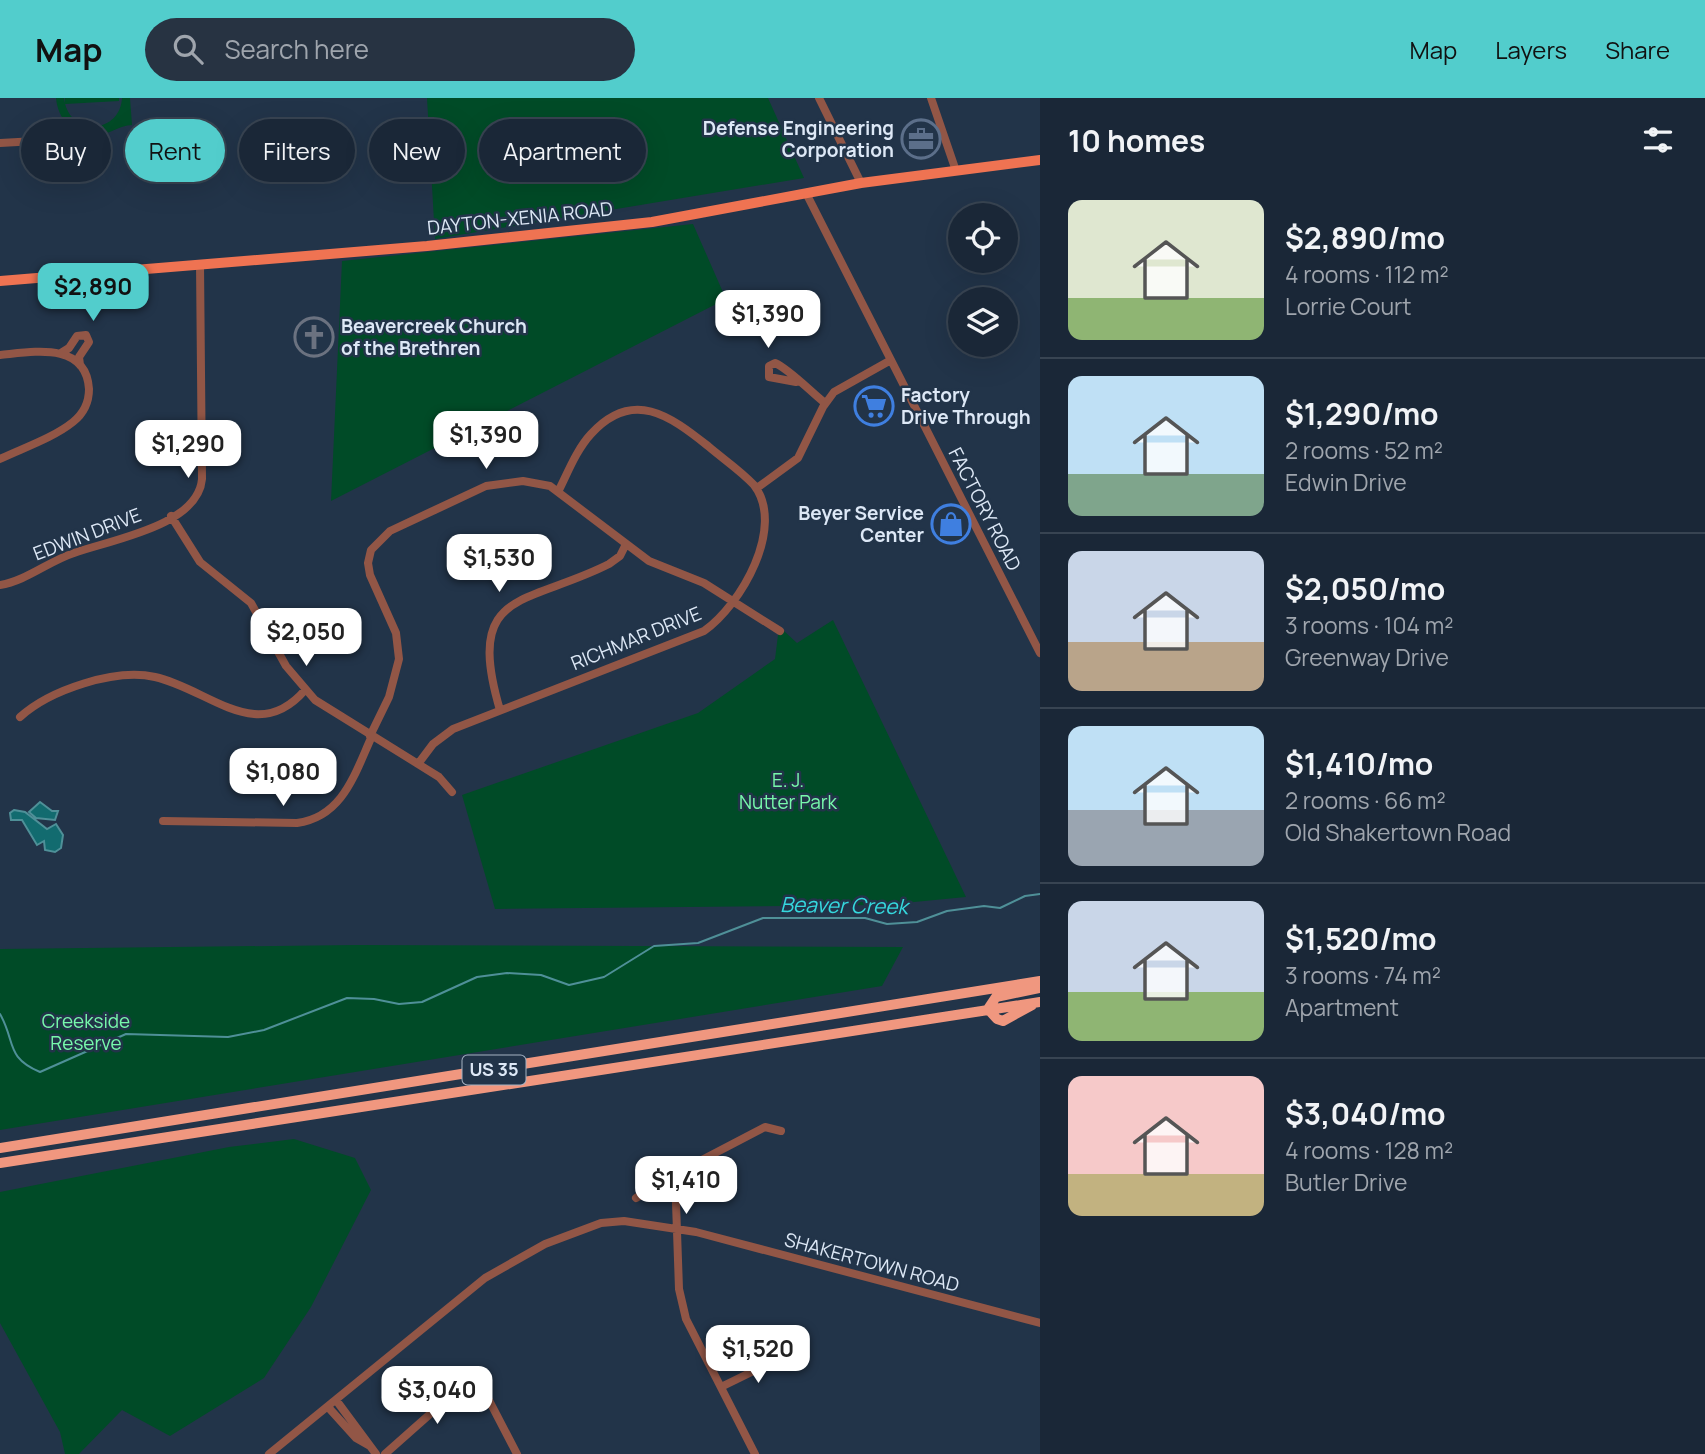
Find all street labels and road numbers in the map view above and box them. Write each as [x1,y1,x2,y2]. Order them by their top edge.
street label: DAYTON-XENIA ROAD [426,195,614,241]
street label: FACTORY ROAD [943,443,1027,575]
street label: EDWIN DRIVE [29,502,145,566]
street label: RICHMAR DRIVE [567,600,705,676]
road number: US 35 [462,1056,526,1085]
street label: SHAKERTOWN ROAD [782,1226,962,1298]

